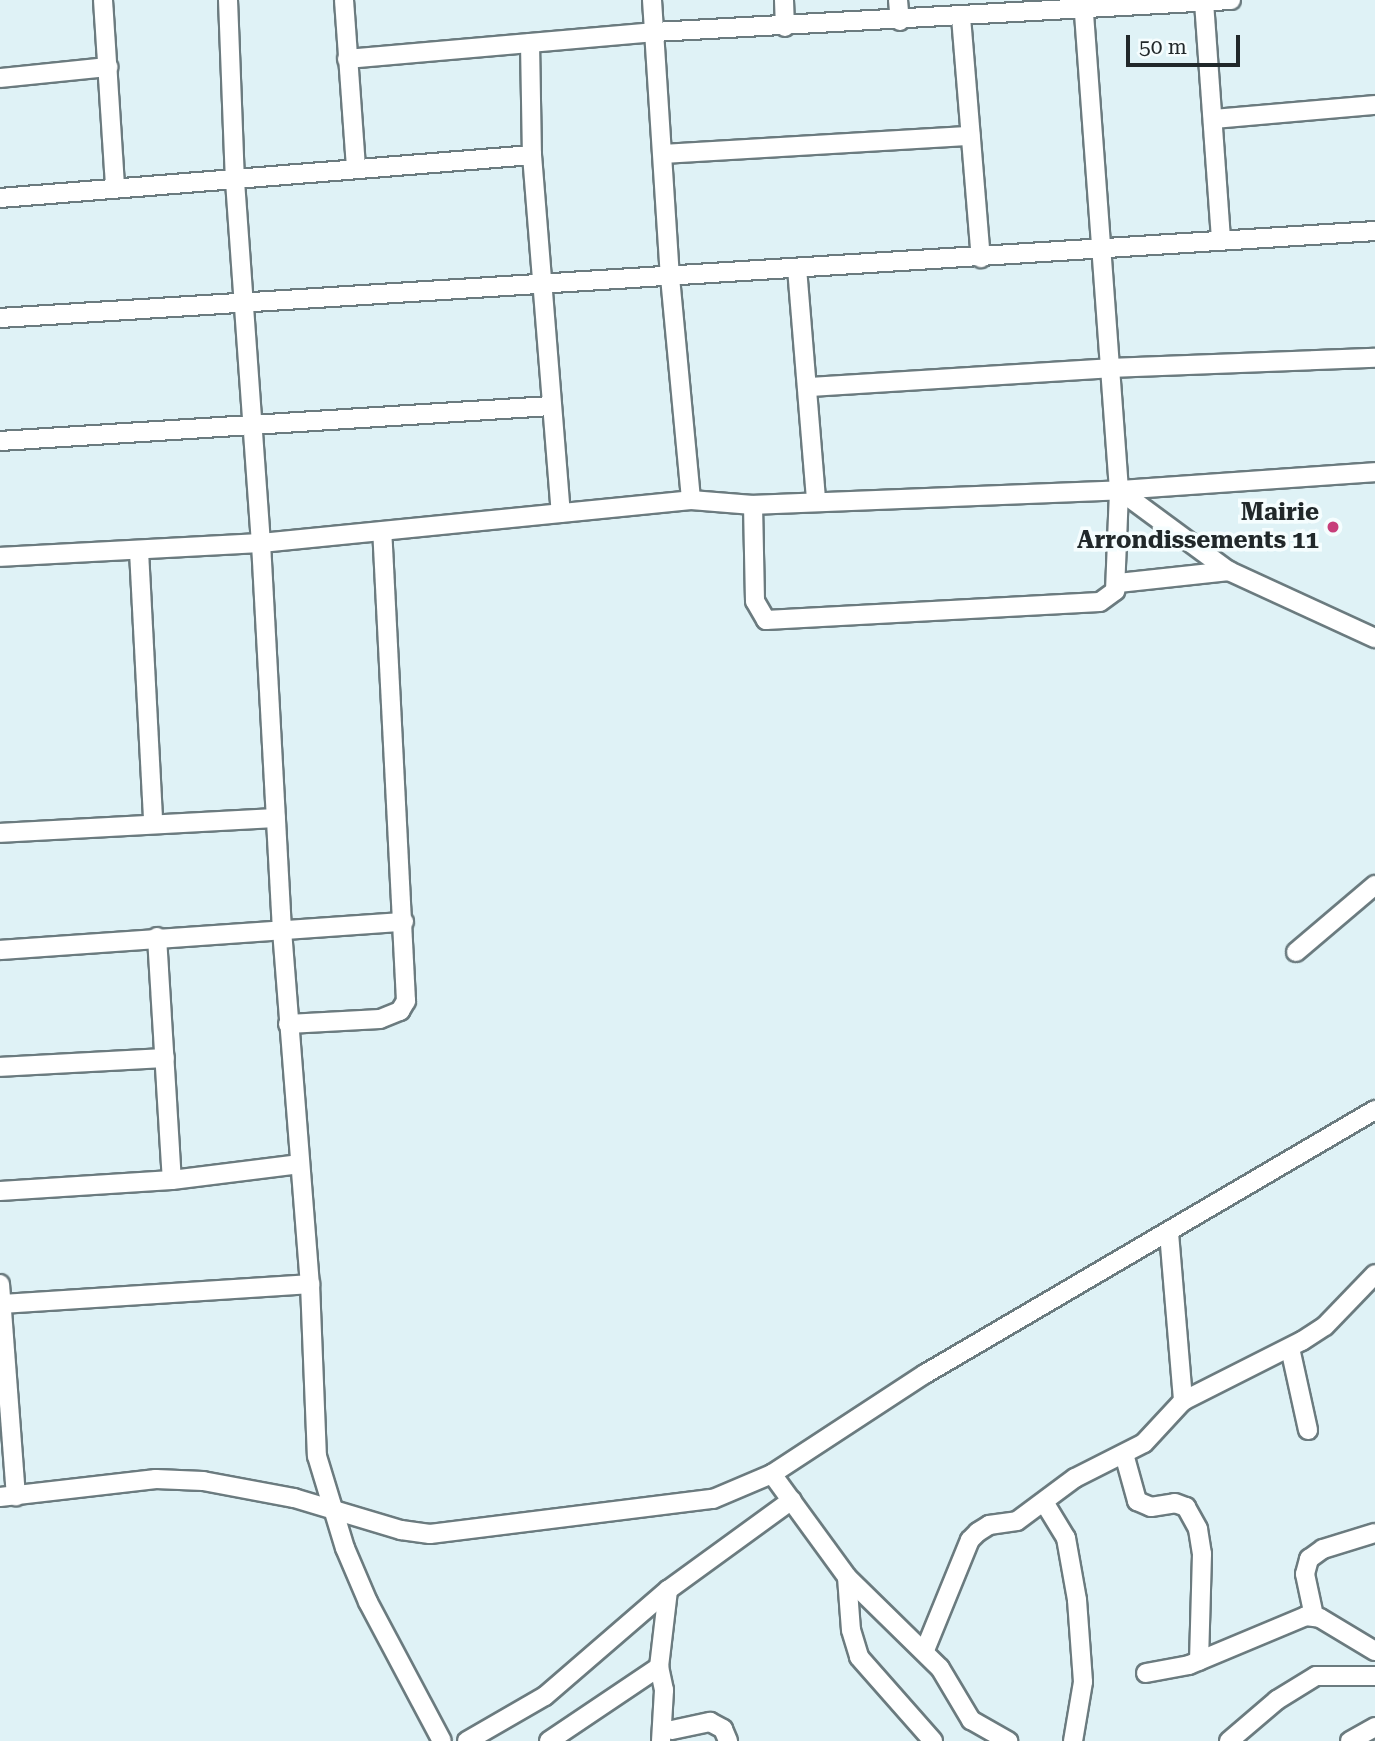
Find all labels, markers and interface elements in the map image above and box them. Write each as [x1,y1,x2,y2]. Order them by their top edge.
scale bar [1130,21,1244,65]
text: 50 m [1139,35,1187,59]
place label: Mairie Arrondissements 11 [1077,499,1319,555]
marker: Mairie Arrondissements 11 [1325,519,1341,535]

